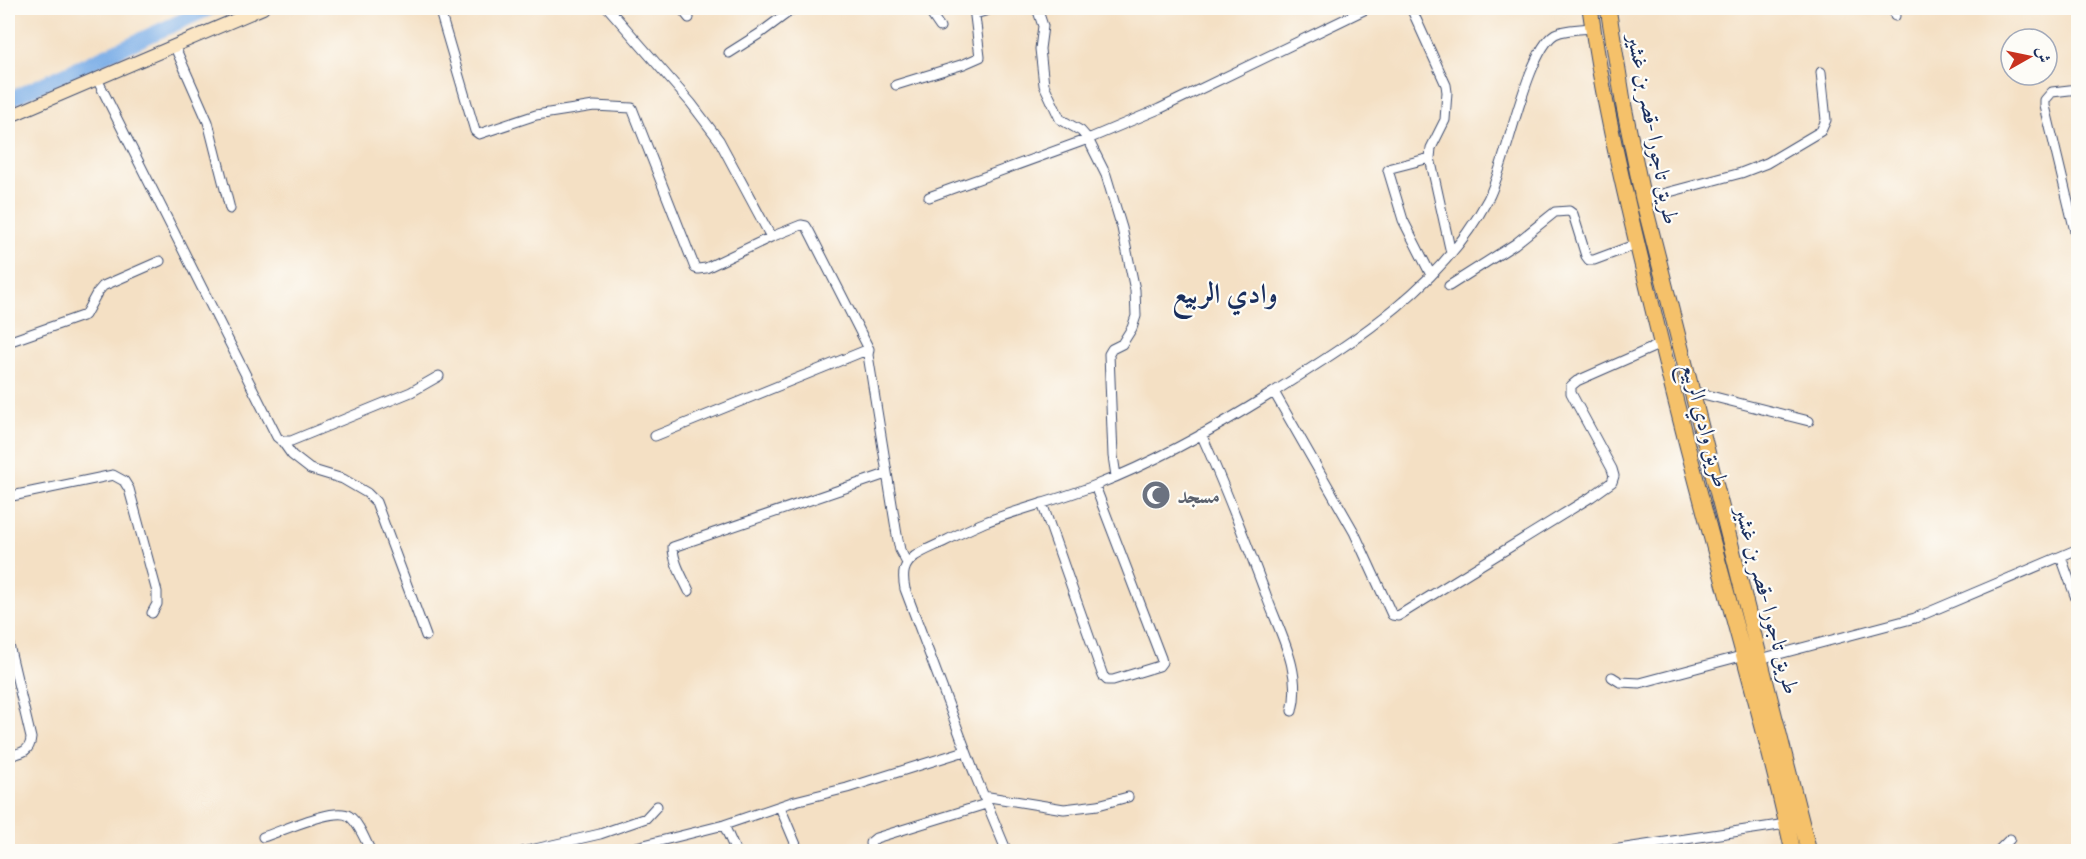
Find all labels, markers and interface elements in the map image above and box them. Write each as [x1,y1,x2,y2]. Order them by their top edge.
north arrow [1999,27,2059,87]
street label: طريق تاجورا -قصر بن غشير [1619,29,1688,227]
text: ش [2031,45,2057,64]
district label: وادي الربيع [1172,272,1278,320]
street label: طريق وادي الربيع [1670,359,1738,492]
mosque icon: مسجد [1140,479,1172,511]
place label: مسجد [1177,479,1220,511]
street label: طريق تاجورا -قصر بن غشير [1727,501,1808,698]

